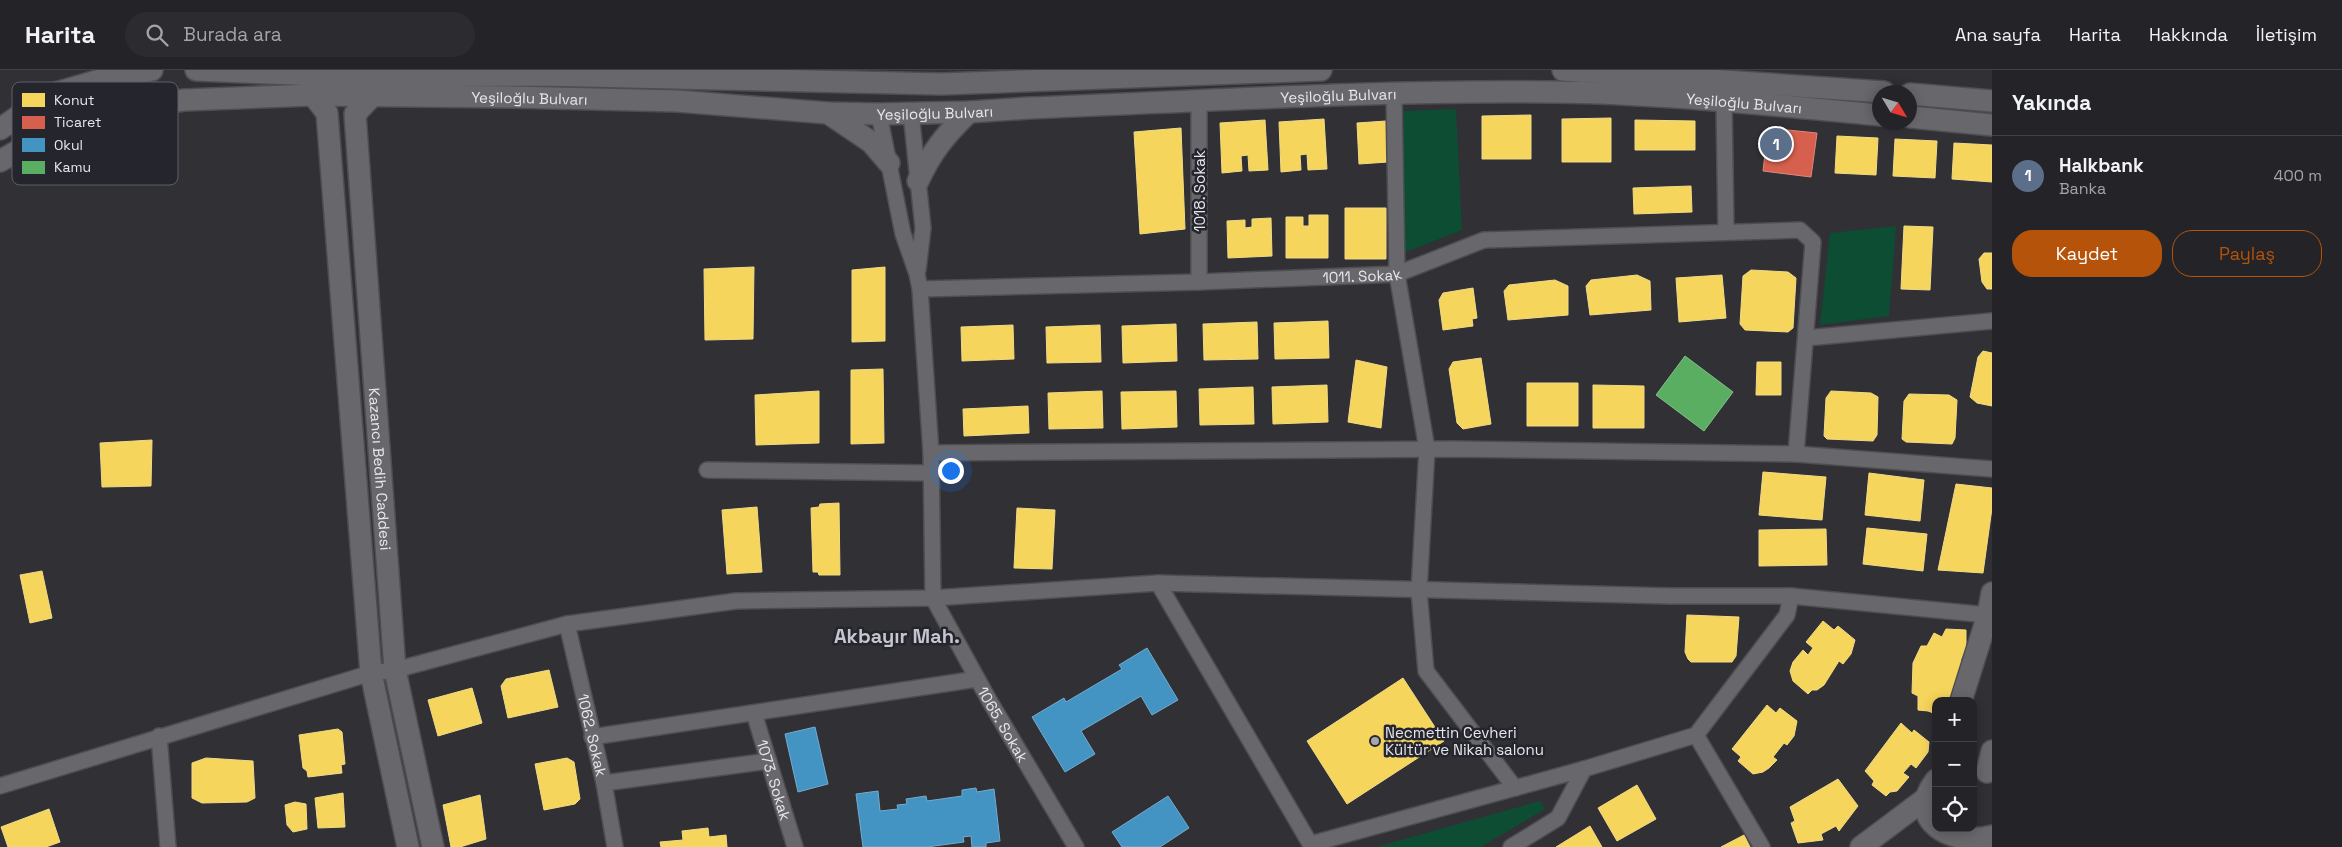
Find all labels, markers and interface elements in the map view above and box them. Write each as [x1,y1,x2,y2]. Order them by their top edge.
search box [125,12,475,57]
text: Harita [25,19,95,50]
icon: search [143,21,171,49]
text: Burada ara [183,22,282,47]
text: Ana sayfa [1955,23,2041,46]
text: Harita [2069,23,2121,46]
text: Hakkında [2149,23,2228,46]
text: İletişim [2256,23,2317,46]
legend [12,82,178,185]
street label: Yeşiloğlu Bulvarı [1280,84,1397,106]
north arrow [1872,85,1917,130]
street label: Yeşiloğlu Bulvarı [471,87,588,108]
street label: Yeşiloğlu Bulvarı [1685,88,1803,117]
text: Yakında [2012,89,2091,116]
text: Konut [54,91,94,109]
street label: Yeşiloğlu Bulvarı [877,101,994,124]
text: Ticaret [54,113,101,131]
pin: 1 [1760,125,1792,163]
text: Okul [54,136,83,154]
street label: 1018. Sokak [1190,150,1209,232]
text: Halkbank [2059,153,2144,178]
text: Kamu [54,158,91,176]
text: 1 [2024,165,2032,186]
text: 400 m [2274,165,2322,186]
text: Banka [2059,178,2106,199]
button: Kaydet [2012,230,2162,277]
button: Paylaş [2172,230,2322,277]
street label: 1011. Sokak [1322,264,1404,287]
street label: Kazancı Bedih Caddesi [365,387,396,551]
your location [938,458,964,484]
district label: Akbayır Mah. [834,623,960,649]
street label: 1065. Sokak [974,683,1033,765]
street label: 1062. Sokak [574,692,612,778]
map controls [1932,697,1977,832]
button: + [1932,697,1977,742]
place label: Necmettin Cevheri Kültür ve Nikah salonu [1385,723,1544,759]
marker: Necmettin Cevheri Kültür ve Nikah salonu [1369,735,1381,747]
street label: 1073. Sokak [753,737,796,823]
button: − [1932,742,1977,787]
button: locate [1932,787,1977,832]

